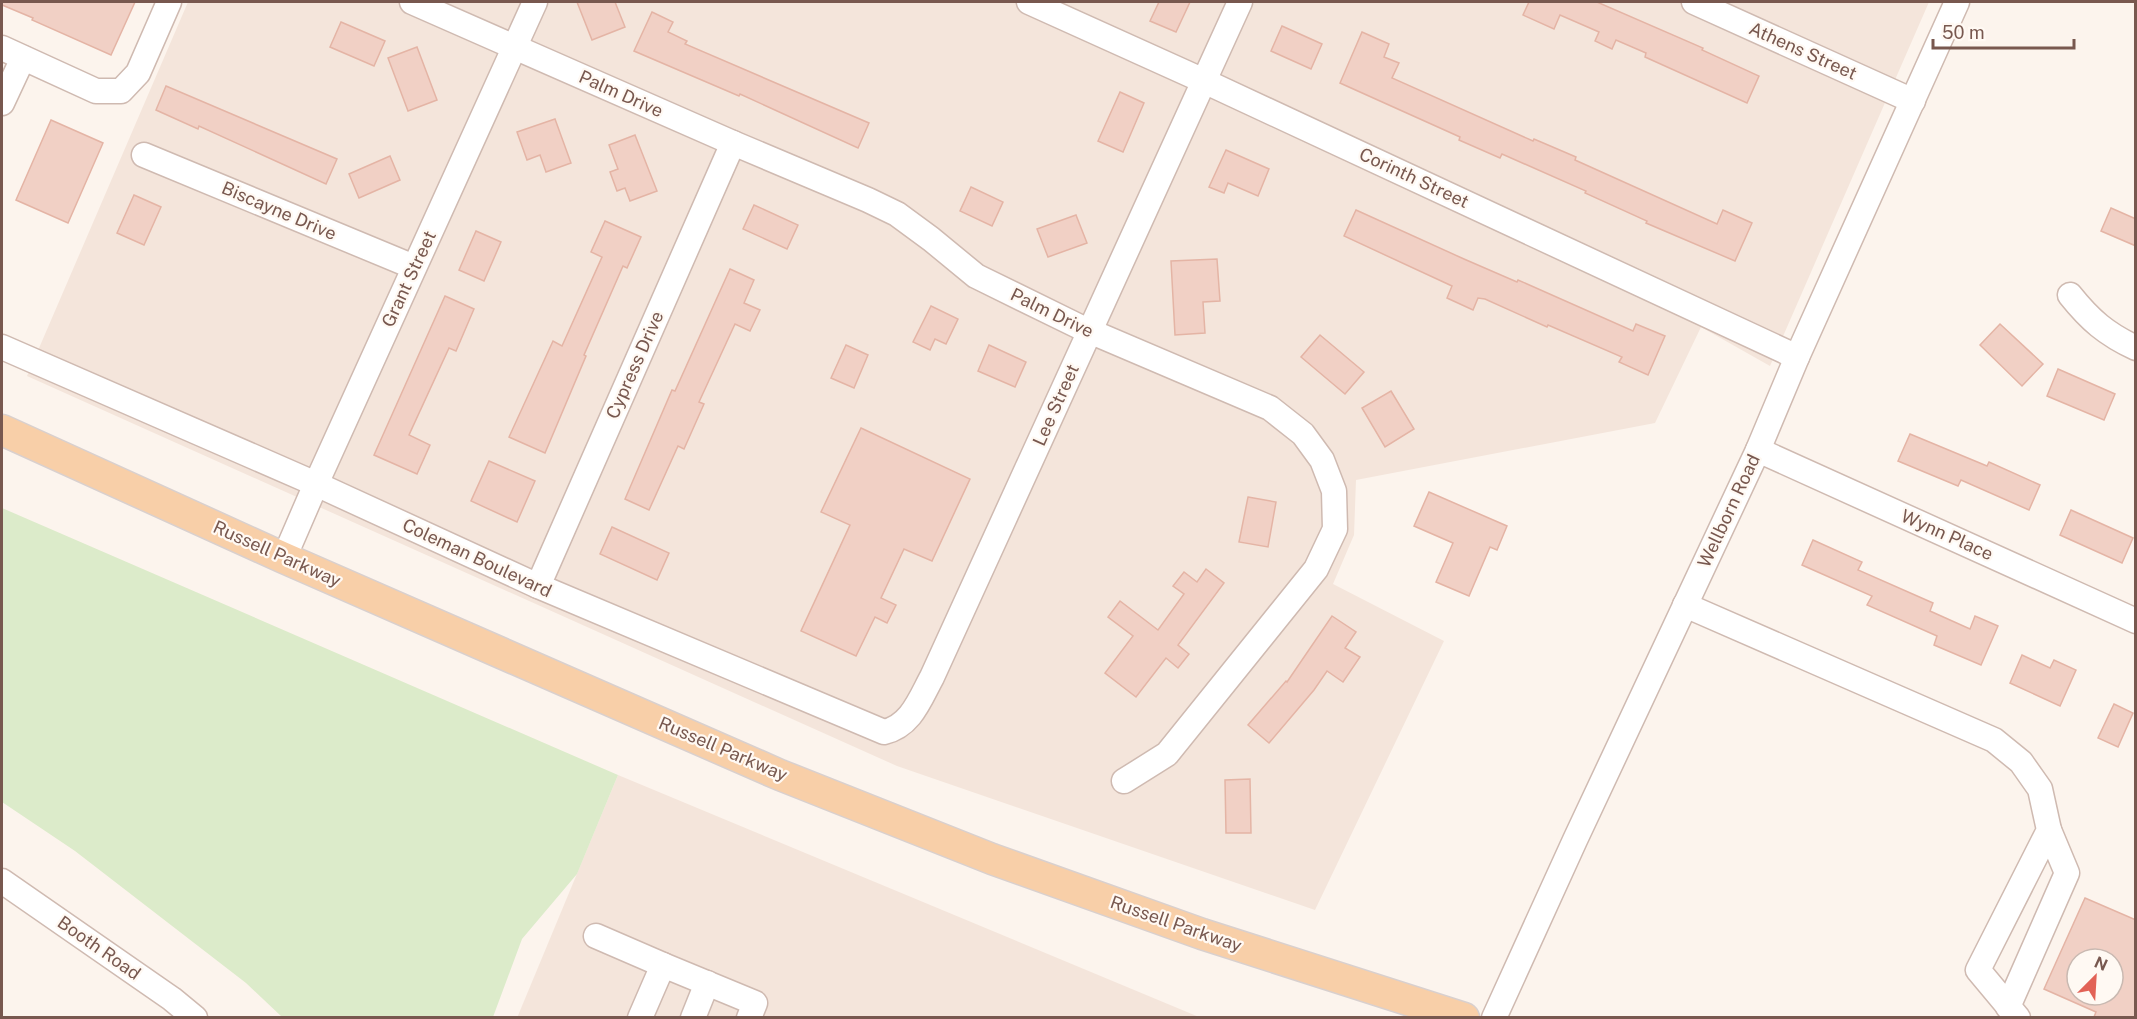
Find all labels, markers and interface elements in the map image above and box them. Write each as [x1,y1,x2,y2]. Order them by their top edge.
scale bar [1933,12,2074,50]
street label: Athens Street [1746,17,1860,84]
text: 50 m [1942,22,1985,43]
street label: Palm Drive [576,66,666,121]
street label: Corinth Street [1356,143,1472,212]
street label: Biscayne Drive [219,177,340,244]
street label: Grant Street [377,227,440,330]
street label: Palm Drive [1007,283,1097,342]
street label: Cypress Drive [601,308,668,422]
street label: Lee Street [1028,361,1083,449]
street label: Wellborn Road [1693,451,1764,571]
street label: Wynn Place [1898,505,1997,564]
street label: Coleman Boulevard [399,514,555,601]
street label: Russell Parkway [210,516,345,591]
street label: Russell Parkway [656,712,791,785]
street label: Russell Parkway [1108,891,1245,956]
street label: Booth Road [54,911,145,984]
north arrow [2065,947,2125,1007]
text: N [2091,953,2110,975]

